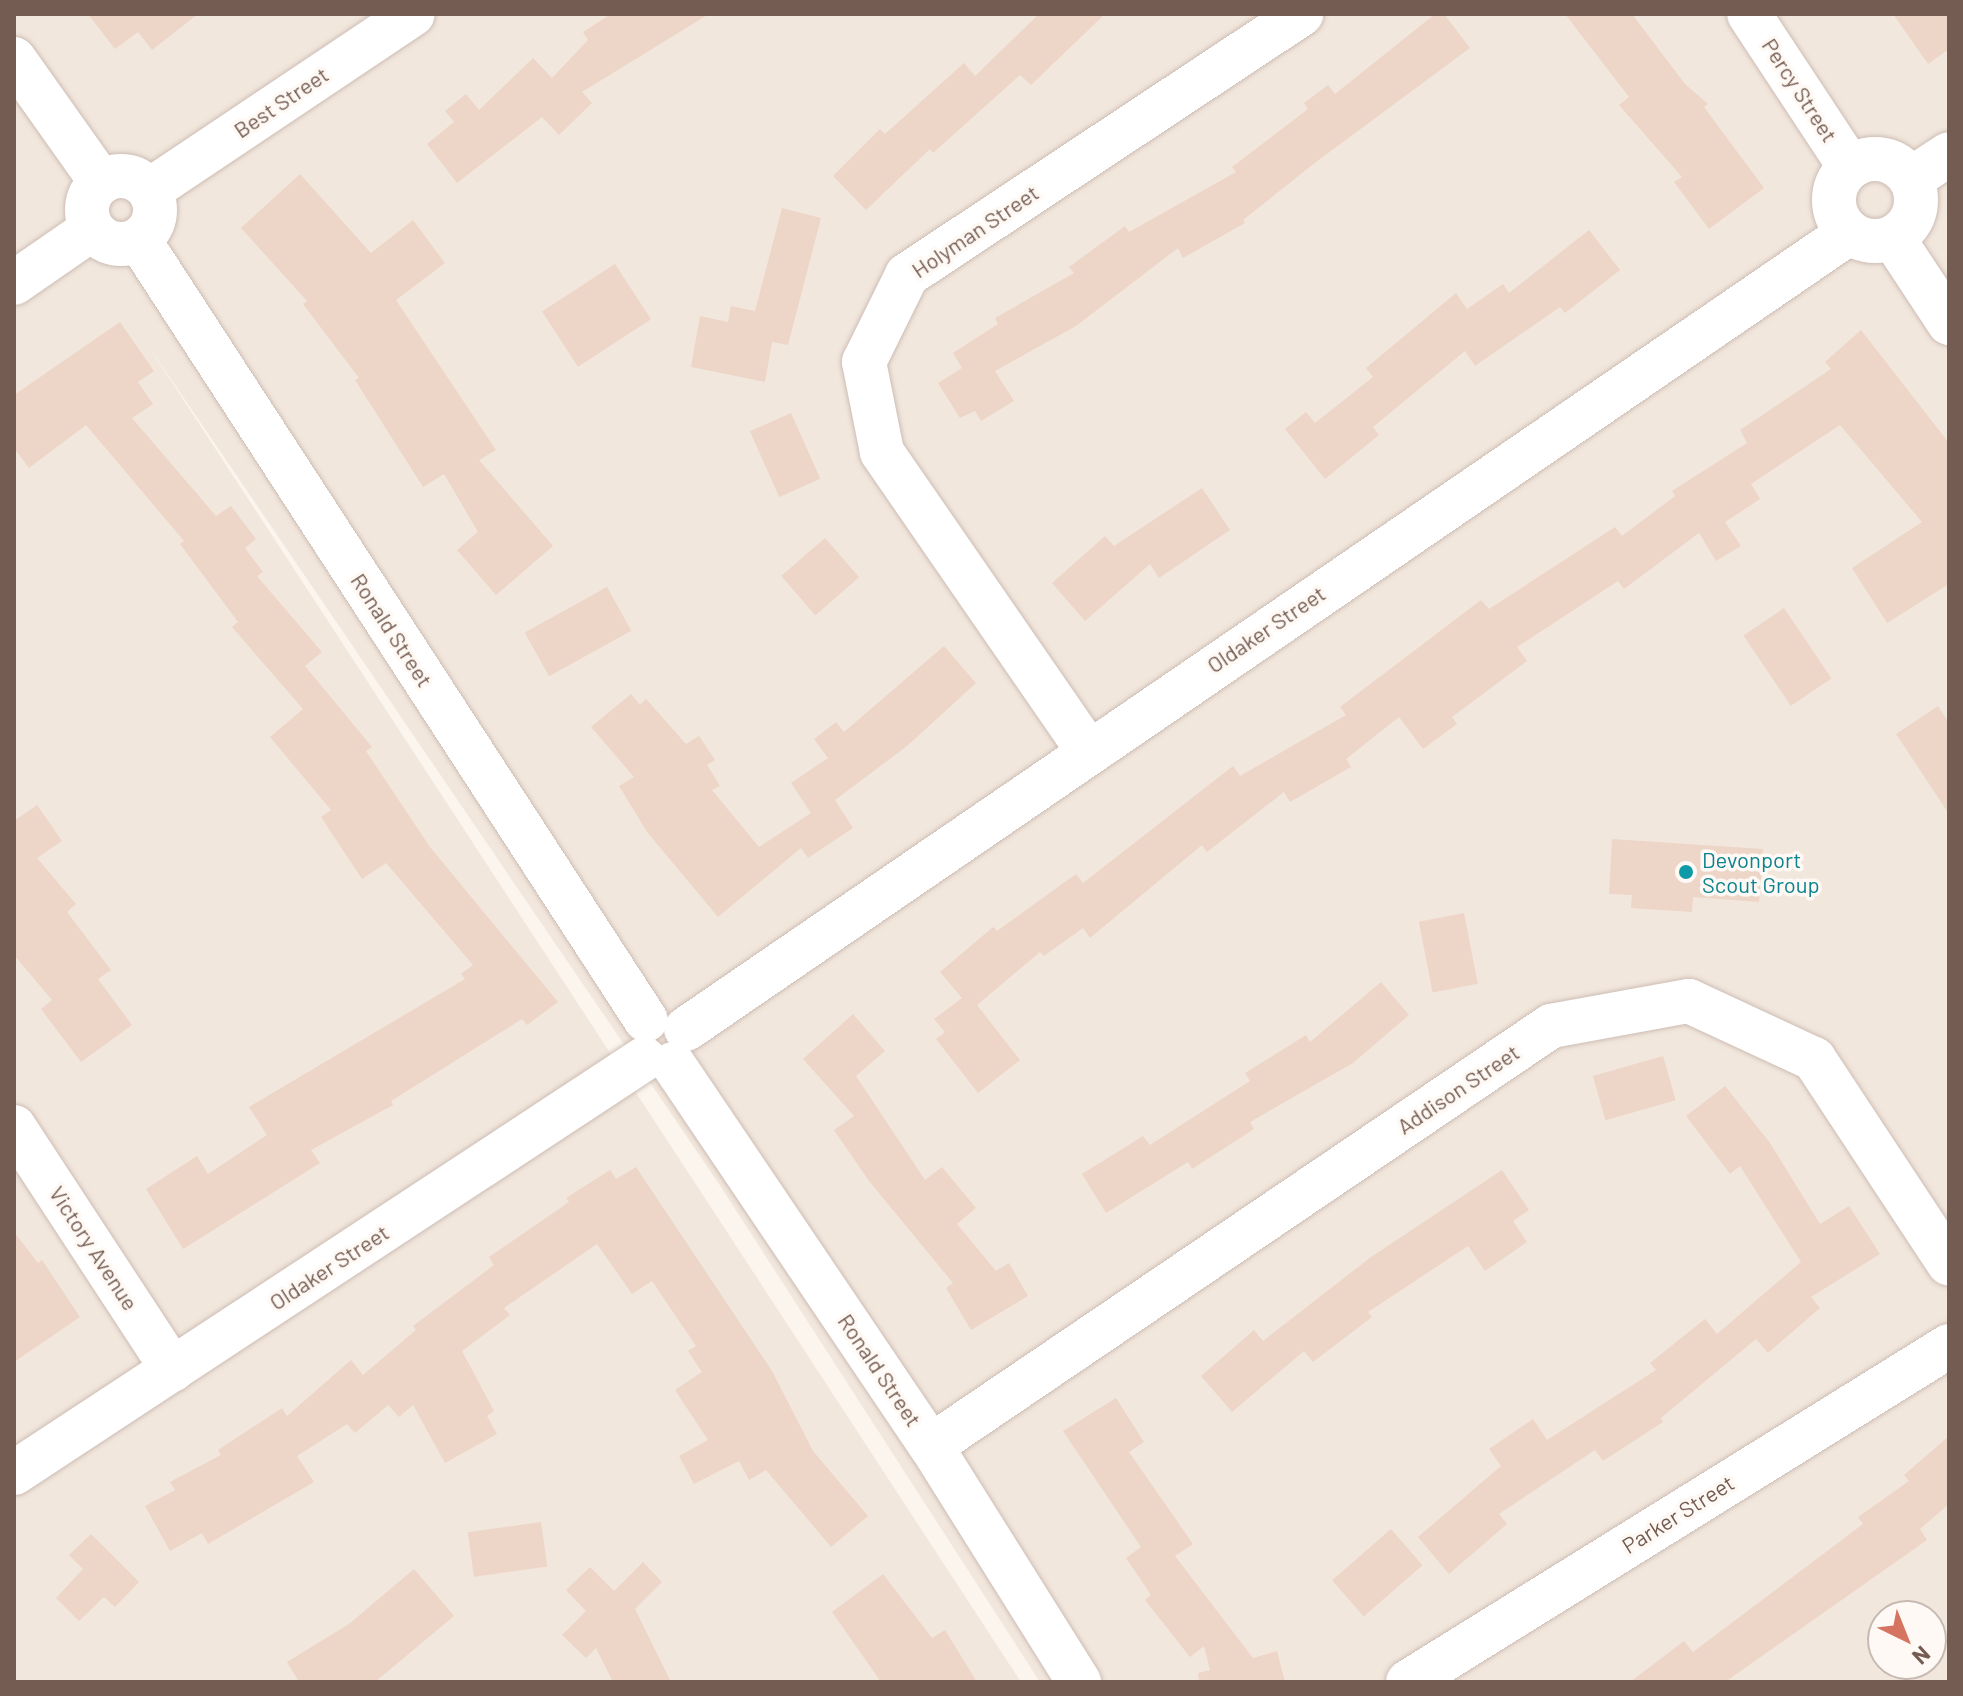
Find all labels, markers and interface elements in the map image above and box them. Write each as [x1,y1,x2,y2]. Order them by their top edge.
street label: Percy Street [1757,33,1843,147]
street label: Best Street [229,61,333,143]
street label: Holyman Street [907,179,1043,283]
street label: Ronald Street [346,568,438,692]
street label: Oldaker Street [1202,580,1330,678]
place label: Devonport Scout Group [1702,846,1820,898]
marker: Devonport Scout Group [1677,863,1695,881]
street label: Addison Street [1392,1038,1524,1140]
street label: Victory Avenue [44,1181,144,1315]
street label: Oldaker Street [264,1219,394,1315]
street label: Ronald Street [833,1309,927,1431]
street label: Parker Street [1617,1469,1739,1559]
north arrow [1867,1600,1947,1680]
text: N [1908,1642,1936,1671]

